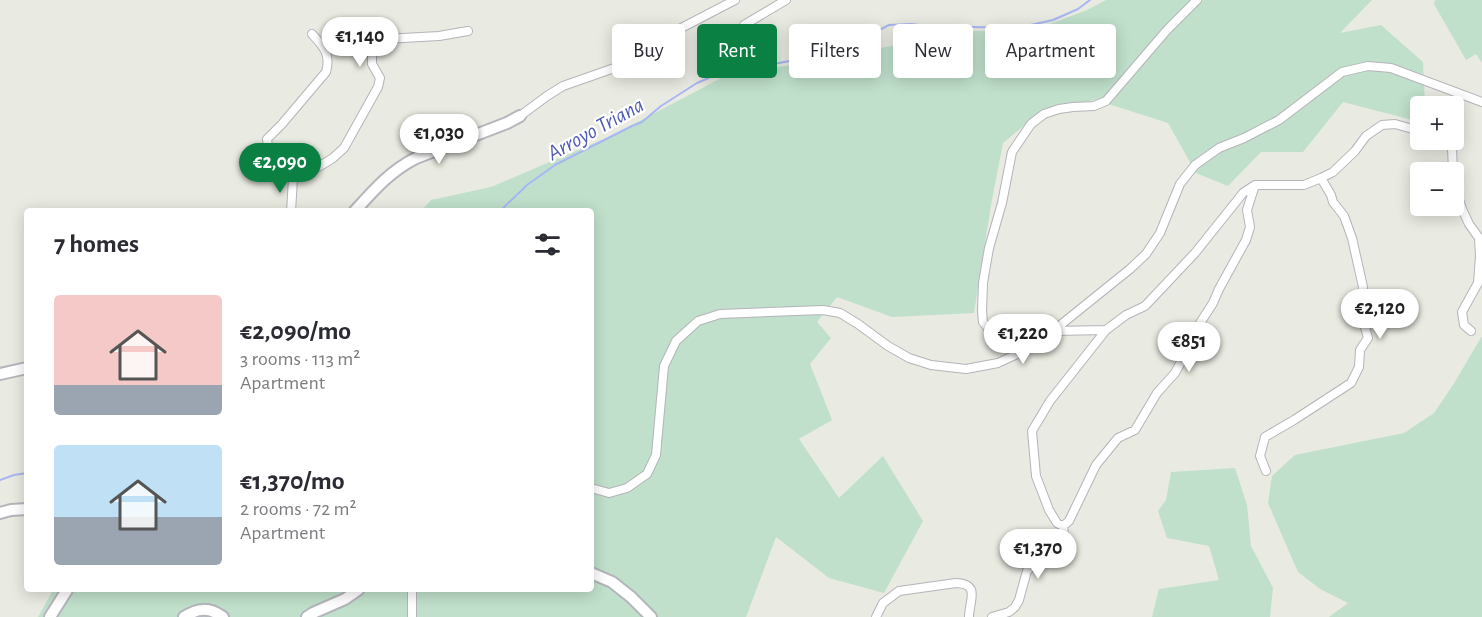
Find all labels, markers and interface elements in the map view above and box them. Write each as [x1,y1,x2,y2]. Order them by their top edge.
pin: €1,140 [311,17,409,68]
chip: Buy [612,24,685,78]
chip: Rent [697,24,777,78]
chip: Filters [789,24,881,78]
chip: New [893,24,973,78]
chip: Apartment [985,24,1116,78]
text: €1,140 [336,26,384,46]
water label: Arroyo Triana [543,93,647,165]
map controls [1410,96,1464,216]
button: + [1410,96,1464,150]
pin: €1,030 [390,114,488,165]
text: €1,030 [414,123,464,143]
pin: €2,090 [231,143,329,194]
text: €2,090 [253,152,307,172]
button: − [1410,162,1464,216]
icon: filters [531,228,564,261]
text: 7 homes [54,231,139,257]
pin: €2,120 [1331,289,1429,340]
text: €2,120 [1355,298,1405,318]
pin: €1,220 [974,314,1072,365]
text: €2,090/mo [240,318,351,344]
icon: home [102,319,174,391]
pin: €851 [1153,322,1225,373]
text: €1,220 [998,323,1048,343]
text: €851 [1171,331,1207,351]
text: 3 rooms · 113 m² [240,349,360,369]
text: Apartment [240,373,325,393]
text: €1,370/mo [240,468,345,494]
icon: home [102,469,174,541]
text: 2 rooms · 72 m² [240,499,357,519]
text: Apartment [240,523,325,543]
pin: €1,370 [989,529,1087,580]
text: €1,370 [1014,538,1062,558]

